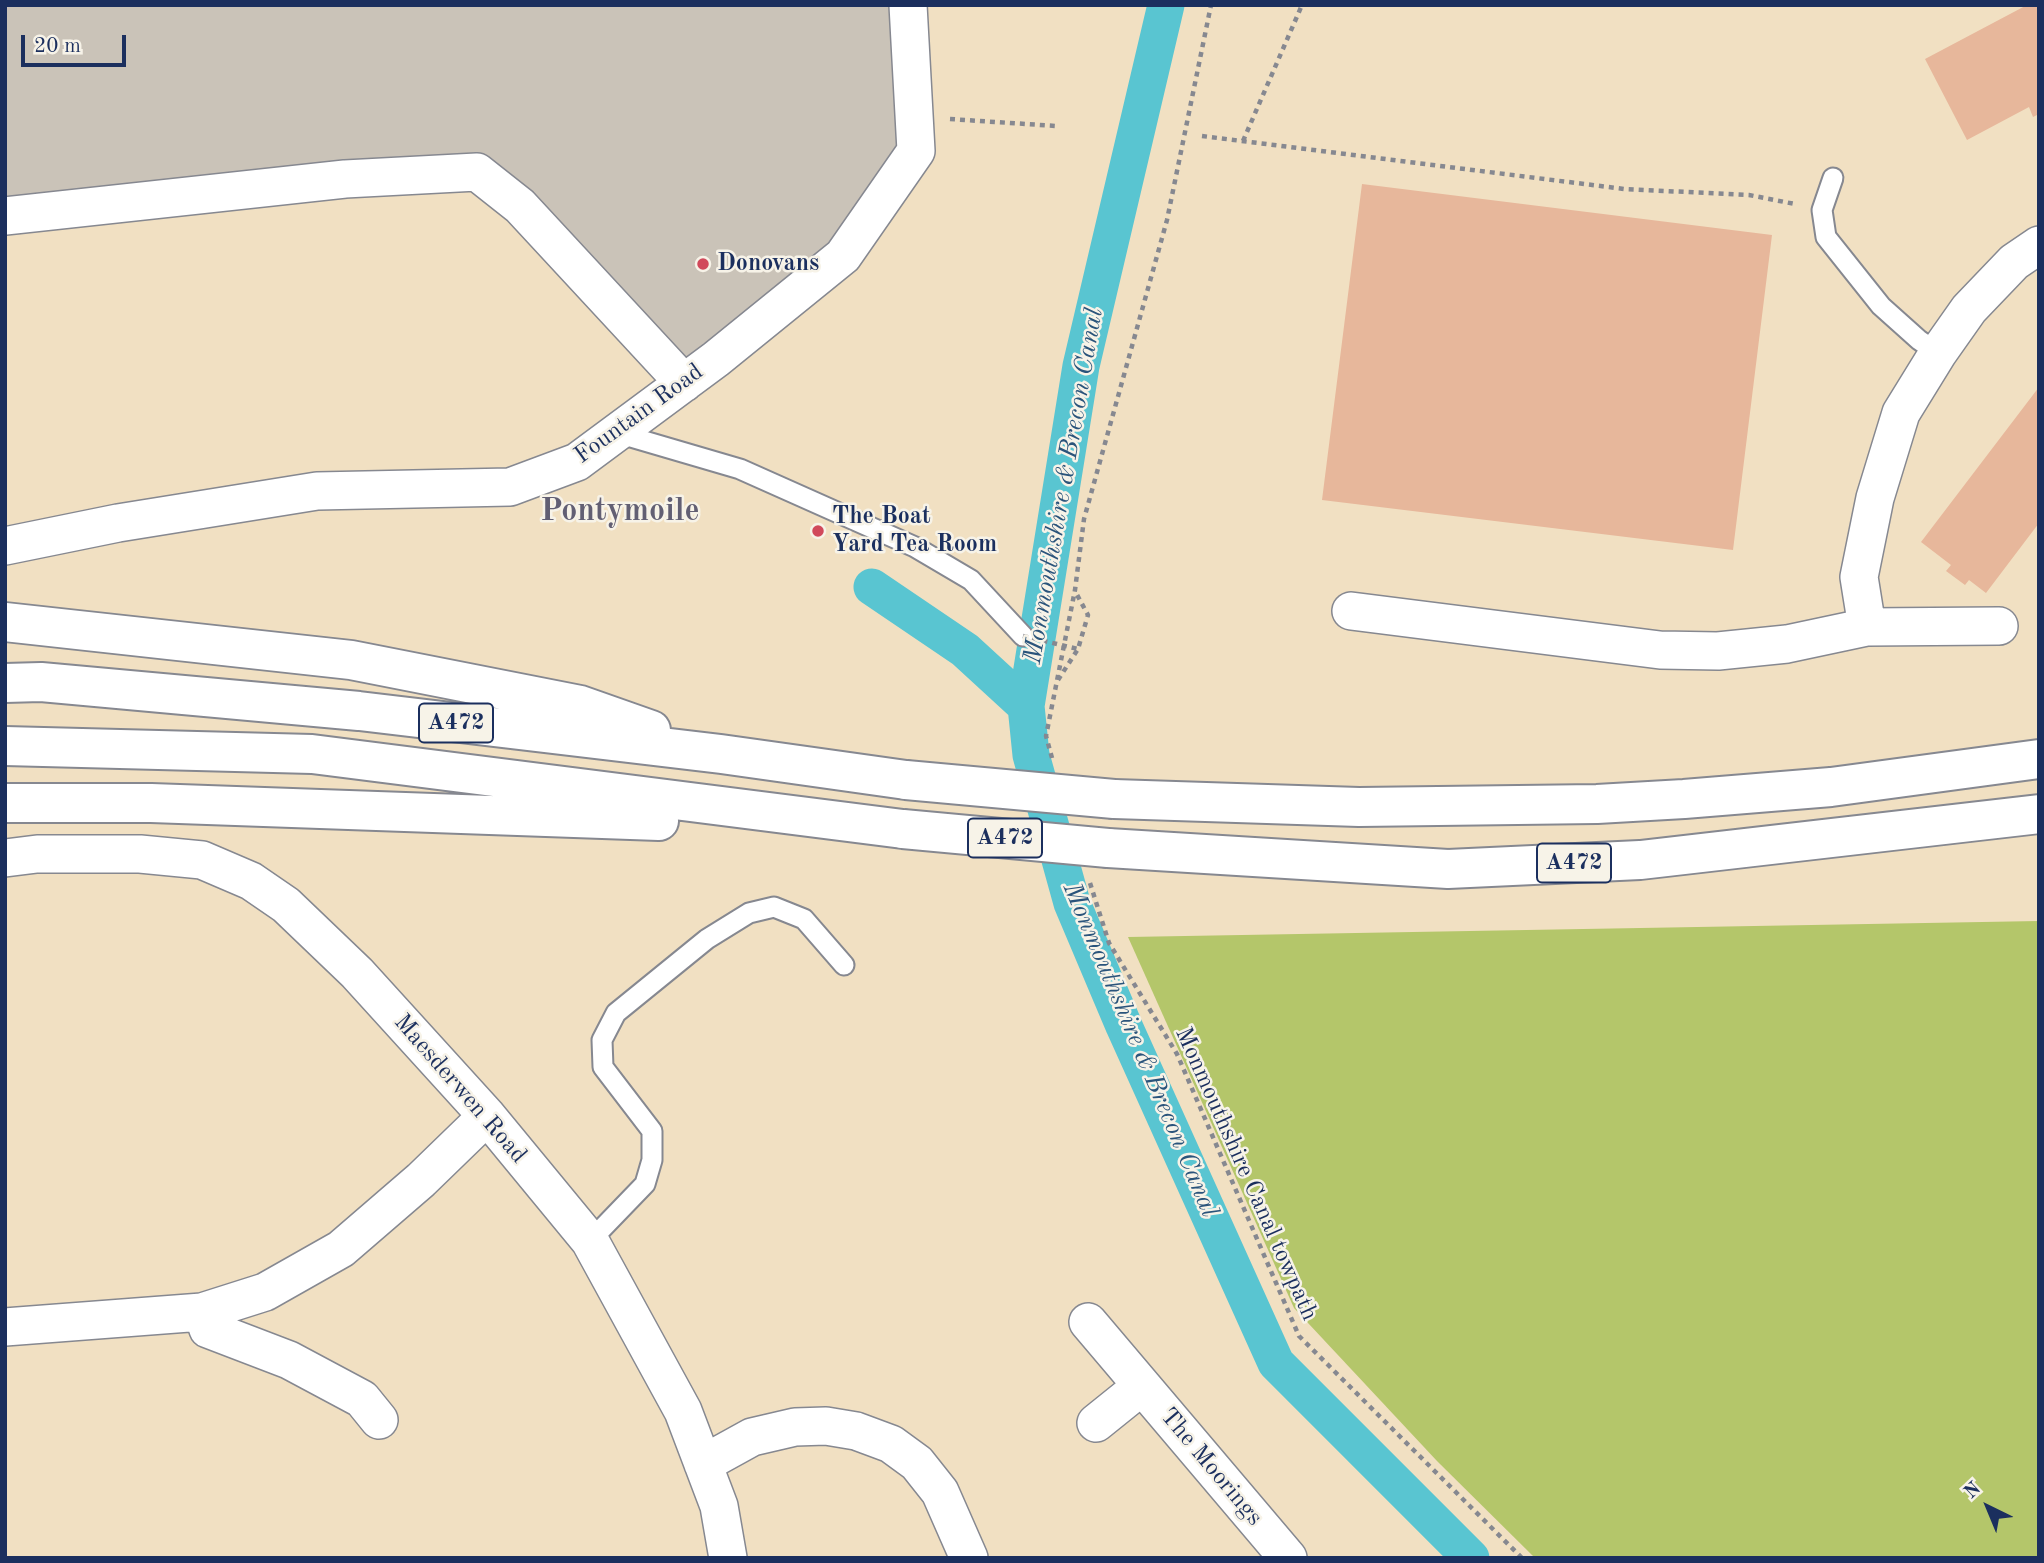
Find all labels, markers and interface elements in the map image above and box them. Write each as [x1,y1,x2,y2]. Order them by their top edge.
scale bar [24,21,130,65]
text: 20 m [34,36,81,57]
place label: Donovans [717,250,819,278]
marker: Donovans [695,256,711,272]
water label: Monmouthshire & Brecon Canal [1017,306,1111,666]
street label: Fountain Road [569,358,709,470]
district label: Pontymoile [540,493,700,531]
place label: The Boat Yard Tea Room [832,503,997,559]
marker: The Boat Yard Tea Room [810,523,826,539]
road number: A472 [419,704,493,743]
road number: A472 [968,818,1042,858]
road number: A472 [1537,844,1611,883]
water label: Monmouthshire & Brecon Canal [1055,878,1225,1222]
street label: Maesderwen Road [387,1008,533,1170]
street label: Monmouthshire Canal towpath [1168,1023,1324,1325]
street label: The Moorings [1154,1402,1268,1532]
north arrow [1953,1472,2023,1542]
text: N [1962,1479,1985,1503]

